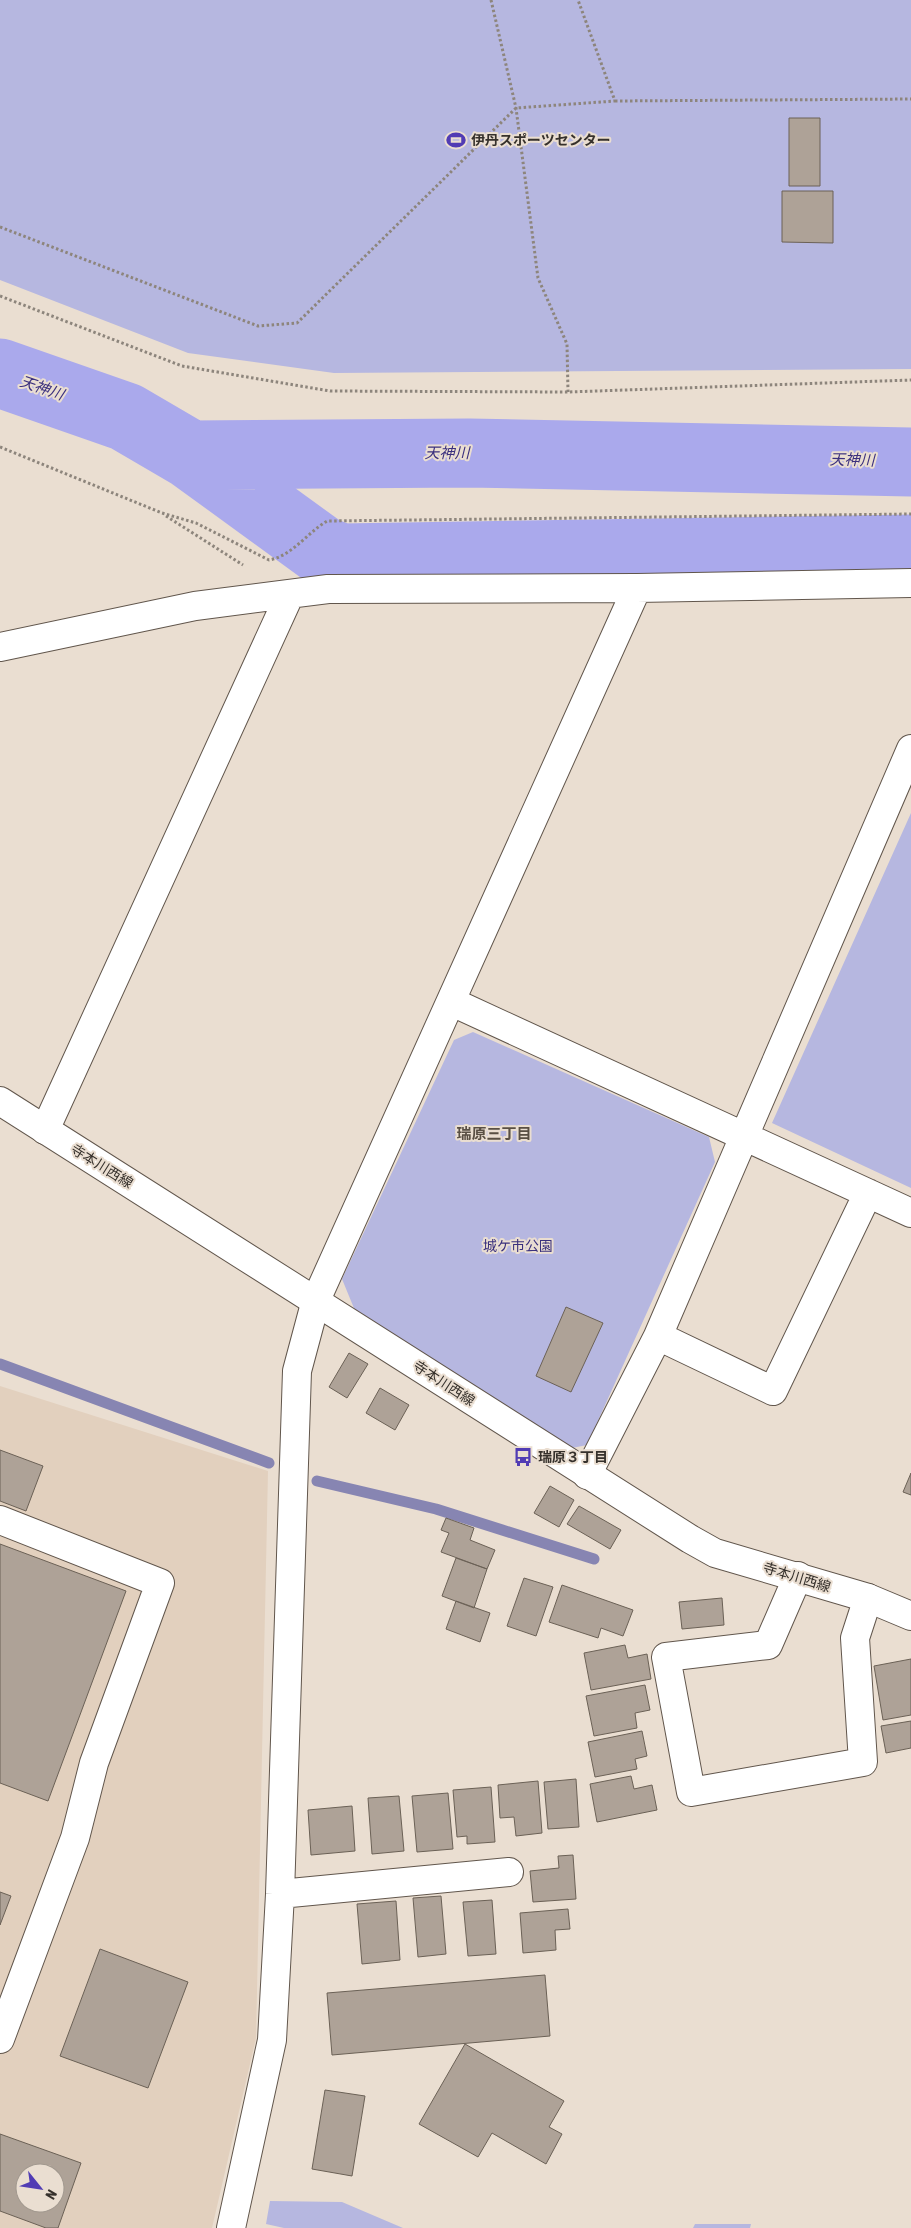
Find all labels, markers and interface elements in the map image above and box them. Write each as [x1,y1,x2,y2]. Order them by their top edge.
sports icon: 伊丹スポーツセンター [445,129,467,151]
place label: 伊丹スポーツセンター [471,132,611,148]
water label: 天神川 [18,372,68,404]
water label: 天神川 [424,444,471,461]
water label: 天神川 [829,451,877,468]
district label: 瑞原三丁目 [456,1125,532,1142]
street label: 寺本川西線 [68,1141,136,1191]
park label: 城ケ市公園 [483,1238,553,1254]
street label: 寺本川西線 [410,1357,478,1409]
bus stop icon: 瑞原３丁目 [512,1446,534,1468]
place label: 瑞原３丁目 [538,1449,608,1465]
street label: 寺本川西線 [761,1559,833,1595]
north arrow [15,2163,65,2213]
text: N [42,2187,60,2202]

